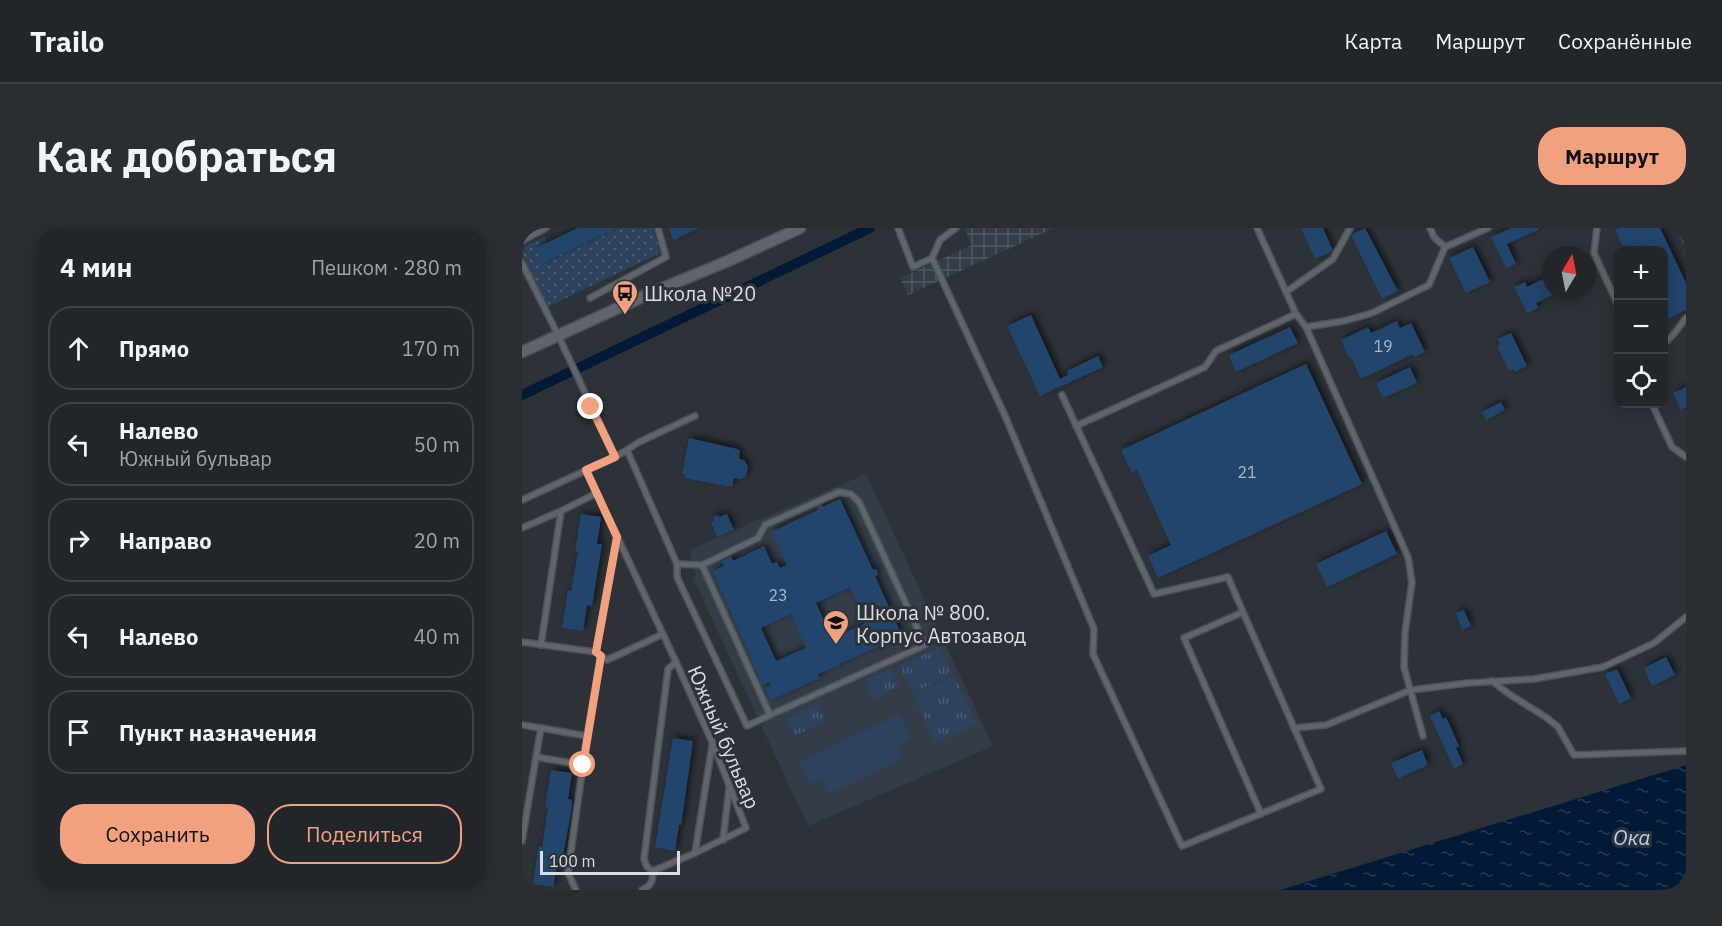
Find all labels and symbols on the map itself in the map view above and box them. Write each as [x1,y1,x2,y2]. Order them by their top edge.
north arrow [1542,246,1596,300]
bus stop icon: Школа №20 [610,278,640,316]
place label: Школа №20 [644,280,756,307]
house number: 19 [1373,336,1393,356]
route end [577,393,603,419]
house number: 21 [1237,462,1257,482]
house number: 23 [768,585,788,605]
place label: Школа № 800. Корпус Автозавод [856,599,1026,649]
school or university icon: Школа № 800. Корпус Автозавод [821,608,851,646]
street label: Южный бульвар [682,661,766,813]
route start [569,751,595,777]
water label: Ока [1613,823,1651,851]
scale bar [540,848,680,876]

